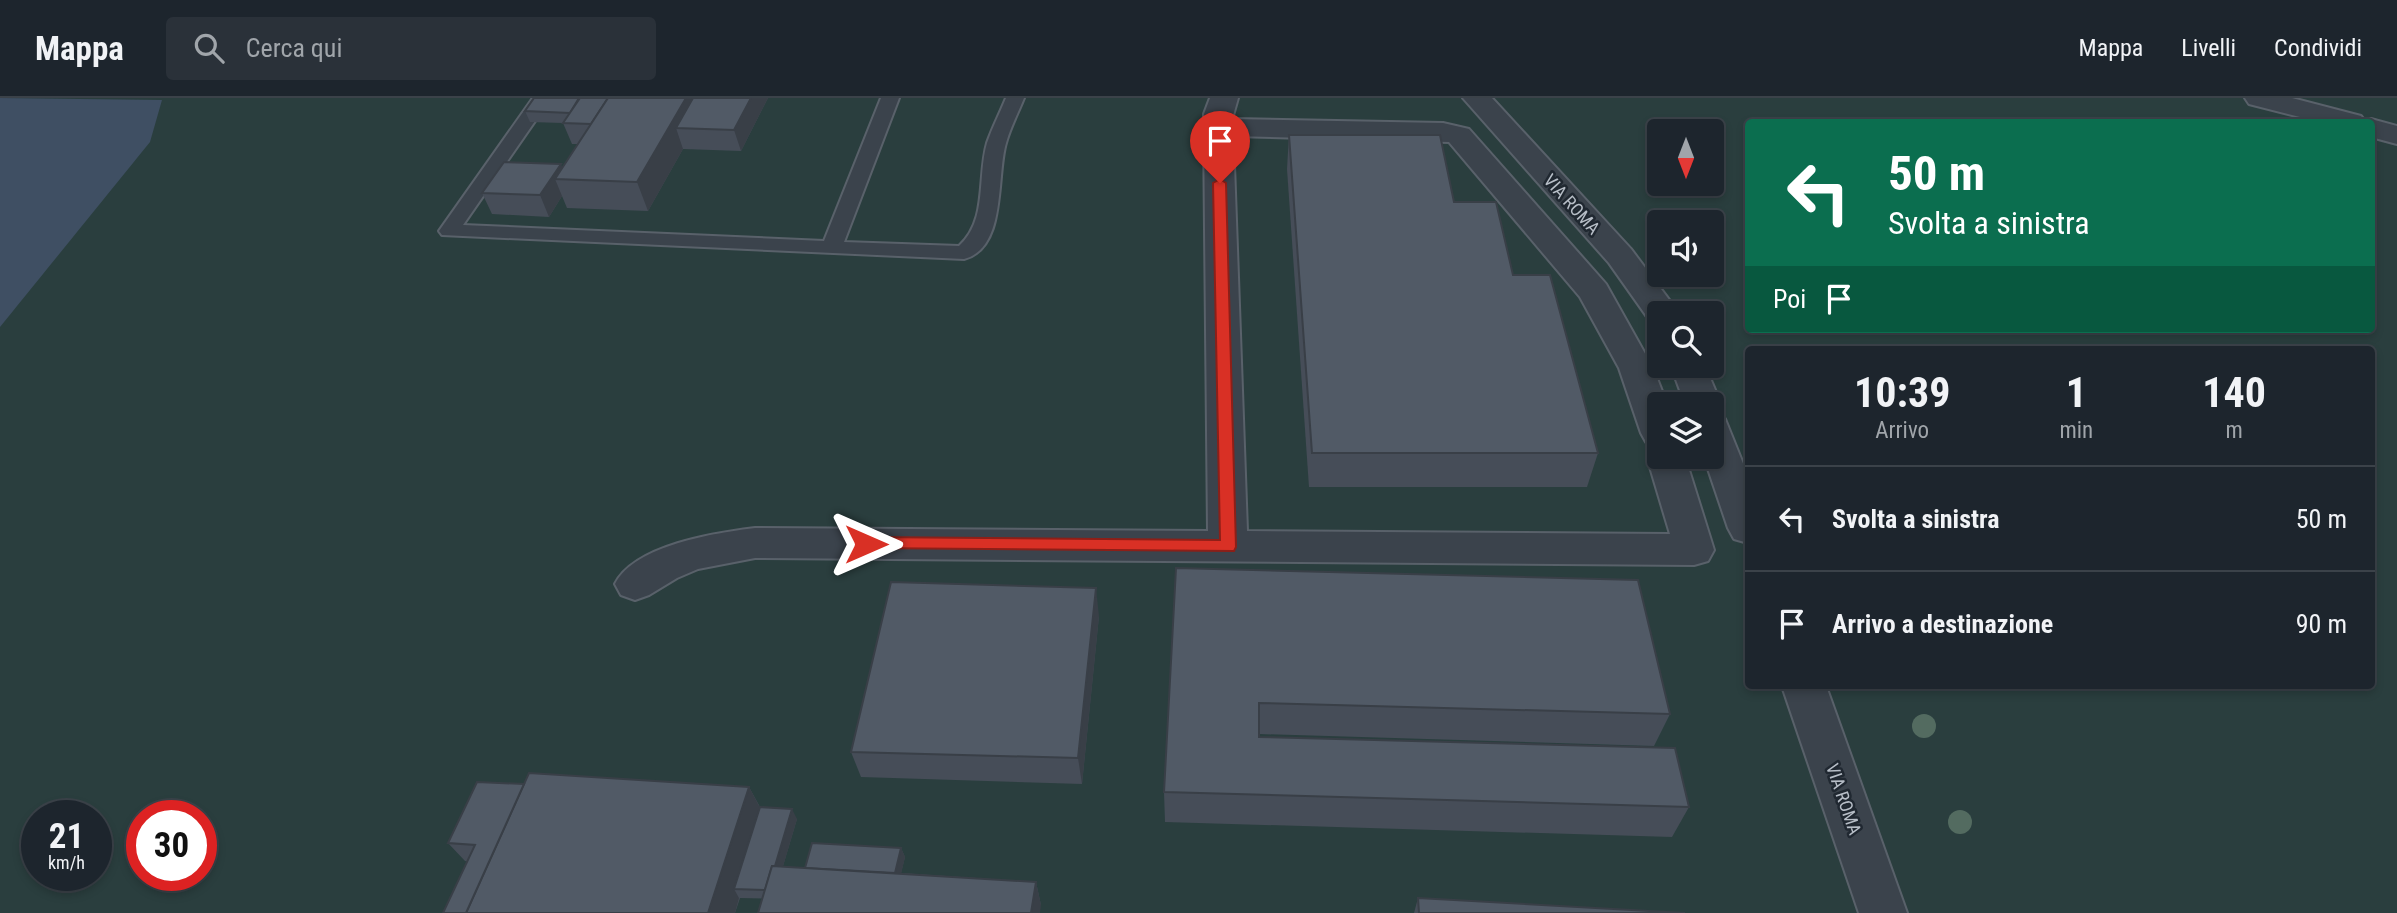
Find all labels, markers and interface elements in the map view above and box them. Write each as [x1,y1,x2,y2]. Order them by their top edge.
search box [166,17,656,80]
text: Mappa [35,29,124,68]
icon: search [190,29,228,67]
text: Cerca qui [246,33,342,63]
text: Mappa [2079,34,2143,62]
text: Livelli [2181,34,2236,62]
text: Condividi [2274,34,2362,62]
pin [1190,111,1250,183]
north arrow [1647,119,1724,196]
map controls [1647,119,1724,469]
icon: arrive [1201,122,1239,160]
text: 50 m [1888,145,1985,202]
icon: left [1773,147,1864,238]
street label: VIA ROMA [1540,170,1605,239]
text: Svolta a sinistra [1888,204,2090,242]
button: sound [1647,210,1724,287]
icon: arrive [1820,280,1858,318]
text: Poi [1773,284,1806,314]
button: search [1647,301,1724,378]
text: 10:39 [1854,368,1950,417]
text: 1 [2066,368,2087,417]
text: 140 [2202,368,2266,417]
button: layers [1647,392,1724,469]
text: Arrivo [1875,417,1929,444]
text: min [2059,417,2093,444]
text: m [2225,417,2243,444]
icon: left [1773,500,1811,538]
text: Svolta a sinistra [1832,504,1999,534]
text: 50 m [2296,504,2347,534]
position arrow [829,507,903,581]
icon: arrive [1773,605,1811,643]
text: Arrivo a destinazione [1832,609,2053,639]
text: 90 m [2296,609,2347,639]
street label: VIA ROMA [1822,761,1866,838]
speed limit sign: 30 [126,800,217,891]
text: 21 [49,816,84,857]
text: km/h [48,852,85,873]

